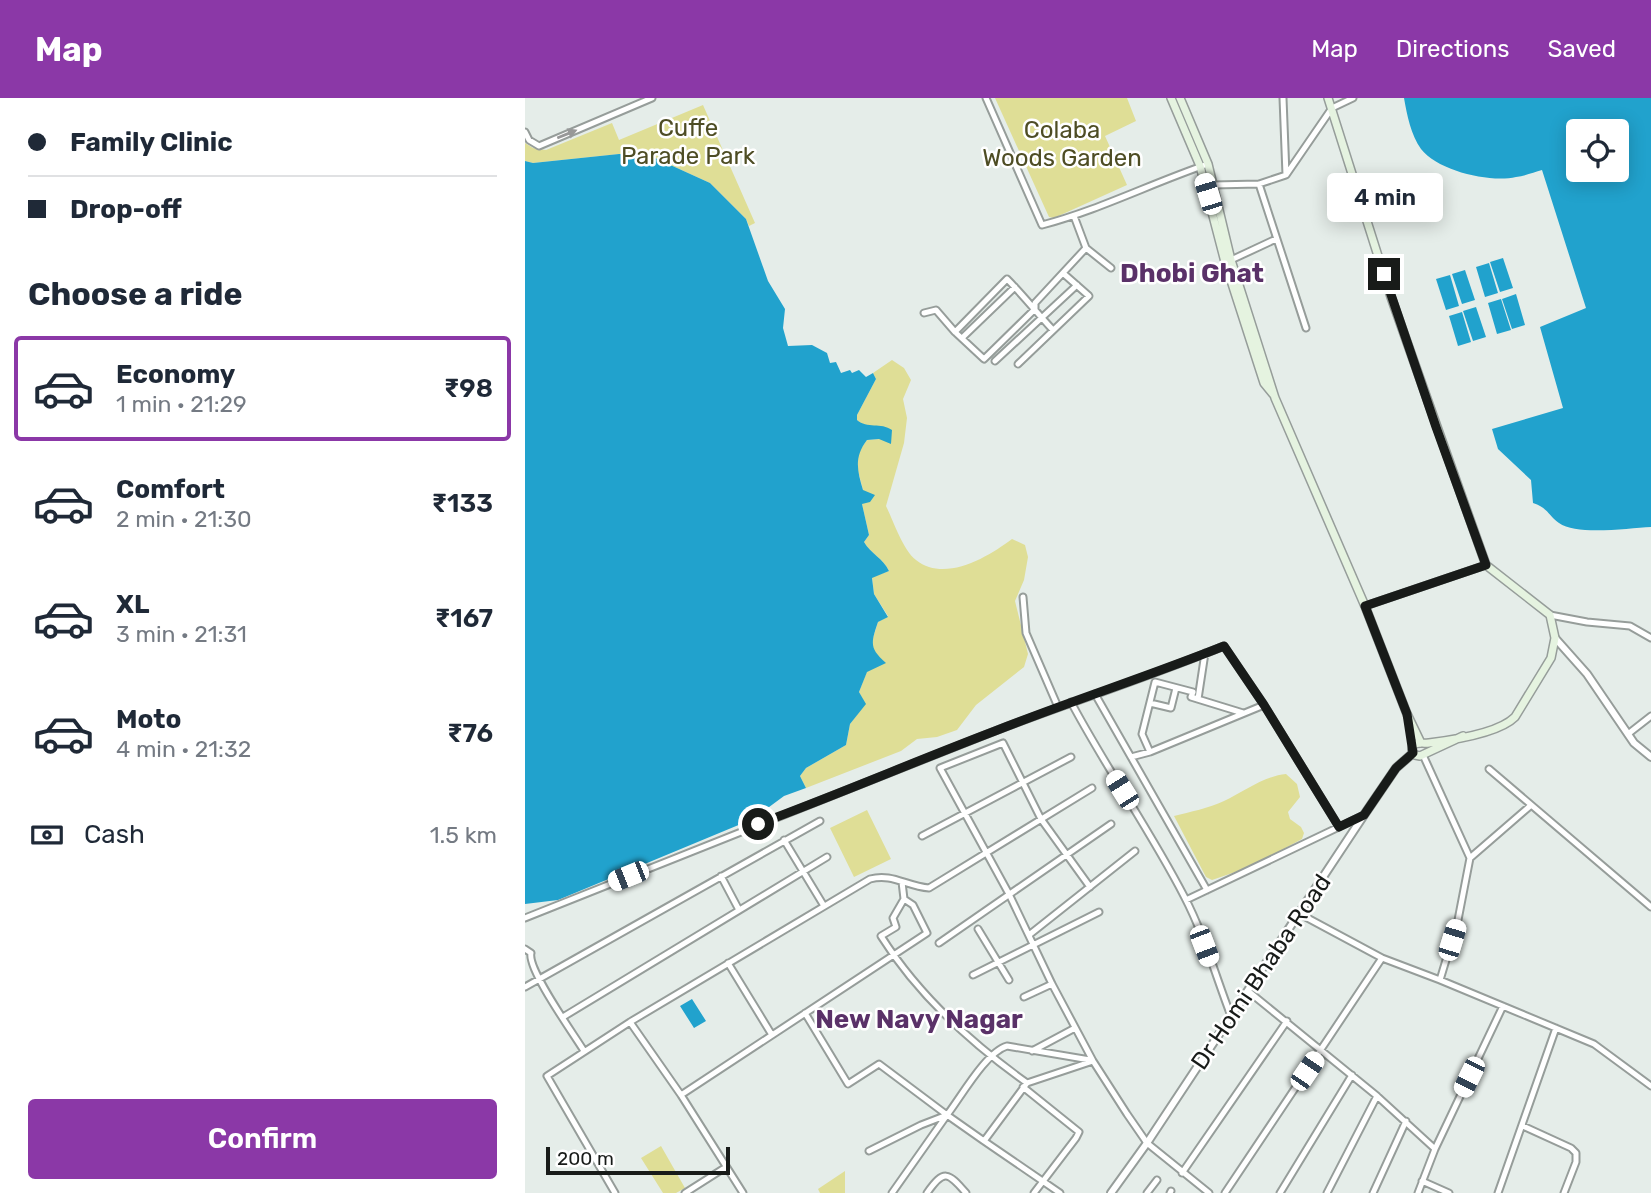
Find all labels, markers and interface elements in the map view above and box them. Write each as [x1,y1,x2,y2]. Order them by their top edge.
text: Map [35,30,103,69]
text: Map [1311,35,1358,63]
text: Directions [1396,35,1509,63]
text: Saved [1547,35,1616,63]
park label: Cuffe Parade Park [621,114,756,170]
park label: Colaba Woods Garden [982,116,1142,172]
map controls [1566,119,1629,182]
button: locate [1566,119,1629,182]
text: Family Clinic [70,127,233,158]
one-way arrow [556,129,577,140]
car [1192,171,1225,217]
callout: 4 min [1326,172,1442,222]
text: 4 min [1354,183,1416,211]
text: Drop-off [70,194,182,225]
district label: Dhobi Ghat [1120,258,1264,289]
route end [1368,258,1400,290]
text: Choose a ride [28,275,242,313]
icon: car [32,357,95,420]
text: Economy [116,359,235,390]
text: ₹98 [444,373,493,404]
text: 1 min · 21:29 [116,390,247,418]
icon: car [32,472,95,535]
text: Comfort [116,474,225,505]
text: ₹133 [432,488,493,519]
text: 2 min · 21:30 [116,505,252,533]
icon: car [32,587,95,650]
text: XL [116,589,149,620]
text: ₹167 [435,603,493,634]
text: 3 min · 21:31 [116,620,247,648]
icon: car [32,702,95,765]
text: Moto [116,704,181,735]
text: ₹76 [447,718,493,749]
text: 4 min · 21:32 [116,735,251,763]
car [1102,767,1143,813]
route start [742,808,774,840]
icon: cash [28,816,66,854]
text: Cash [84,819,145,850]
text: 1.5 km [430,821,497,849]
car [605,858,652,894]
street label: Dr Homi Bhaba Road [1185,869,1337,1075]
car [1436,917,1469,963]
car [1187,923,1222,969]
district label: New Navy Nagar [815,1004,1023,1035]
car [1287,1048,1328,1094]
car [1451,1054,1488,1100]
button: Confirm [28,1099,497,1179]
scale bar [546,1144,730,1176]
text: 200 m [557,1147,614,1170]

